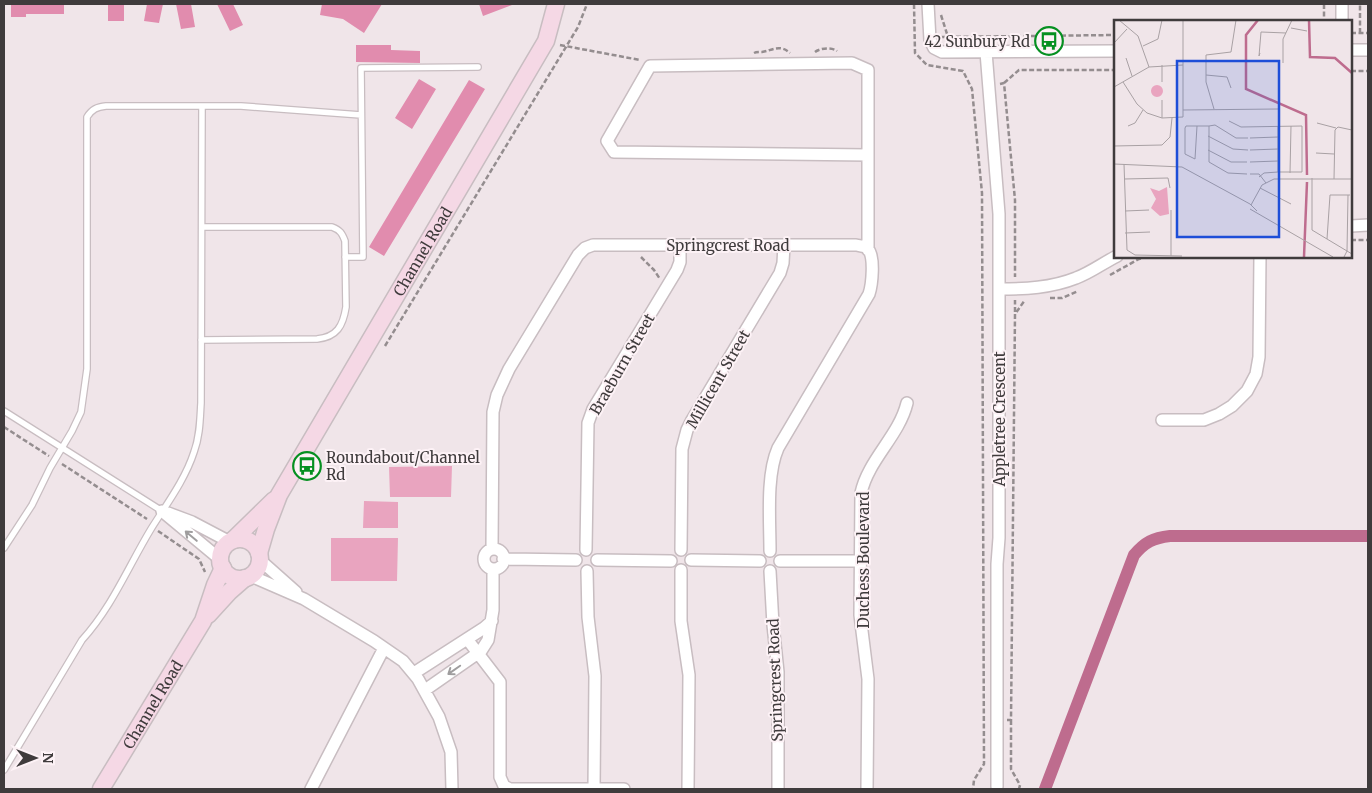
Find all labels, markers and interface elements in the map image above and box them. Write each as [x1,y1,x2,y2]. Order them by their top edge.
inset map [1114,20,1352,258]
bus stop icon: 42 Sunbury Rd [1034,26,1064,56]
place label: 42 Sunbury Rd [924,32,1030,51]
street label: Channel Road [389,203,456,299]
street label: Springcrest Road [666,236,790,255]
street label: Braeburn Street [585,310,659,418]
street label: Millicent Street [682,326,754,432]
street label: Appletree Crescent [990,351,1009,488]
place label: Roundabout/Channel Rd [326,448,480,484]
bus stop icon: Roundabout/Channel Rd [292,451,322,481]
street label: Duchess Boulevard [854,491,873,629]
one-way arrow [185,531,198,542]
street label: Springcrest Road [763,618,787,742]
street label: Channel Road [118,657,186,752]
one-way arrow [447,665,461,675]
north arrow [10,733,60,783]
text: N [39,752,57,764]

